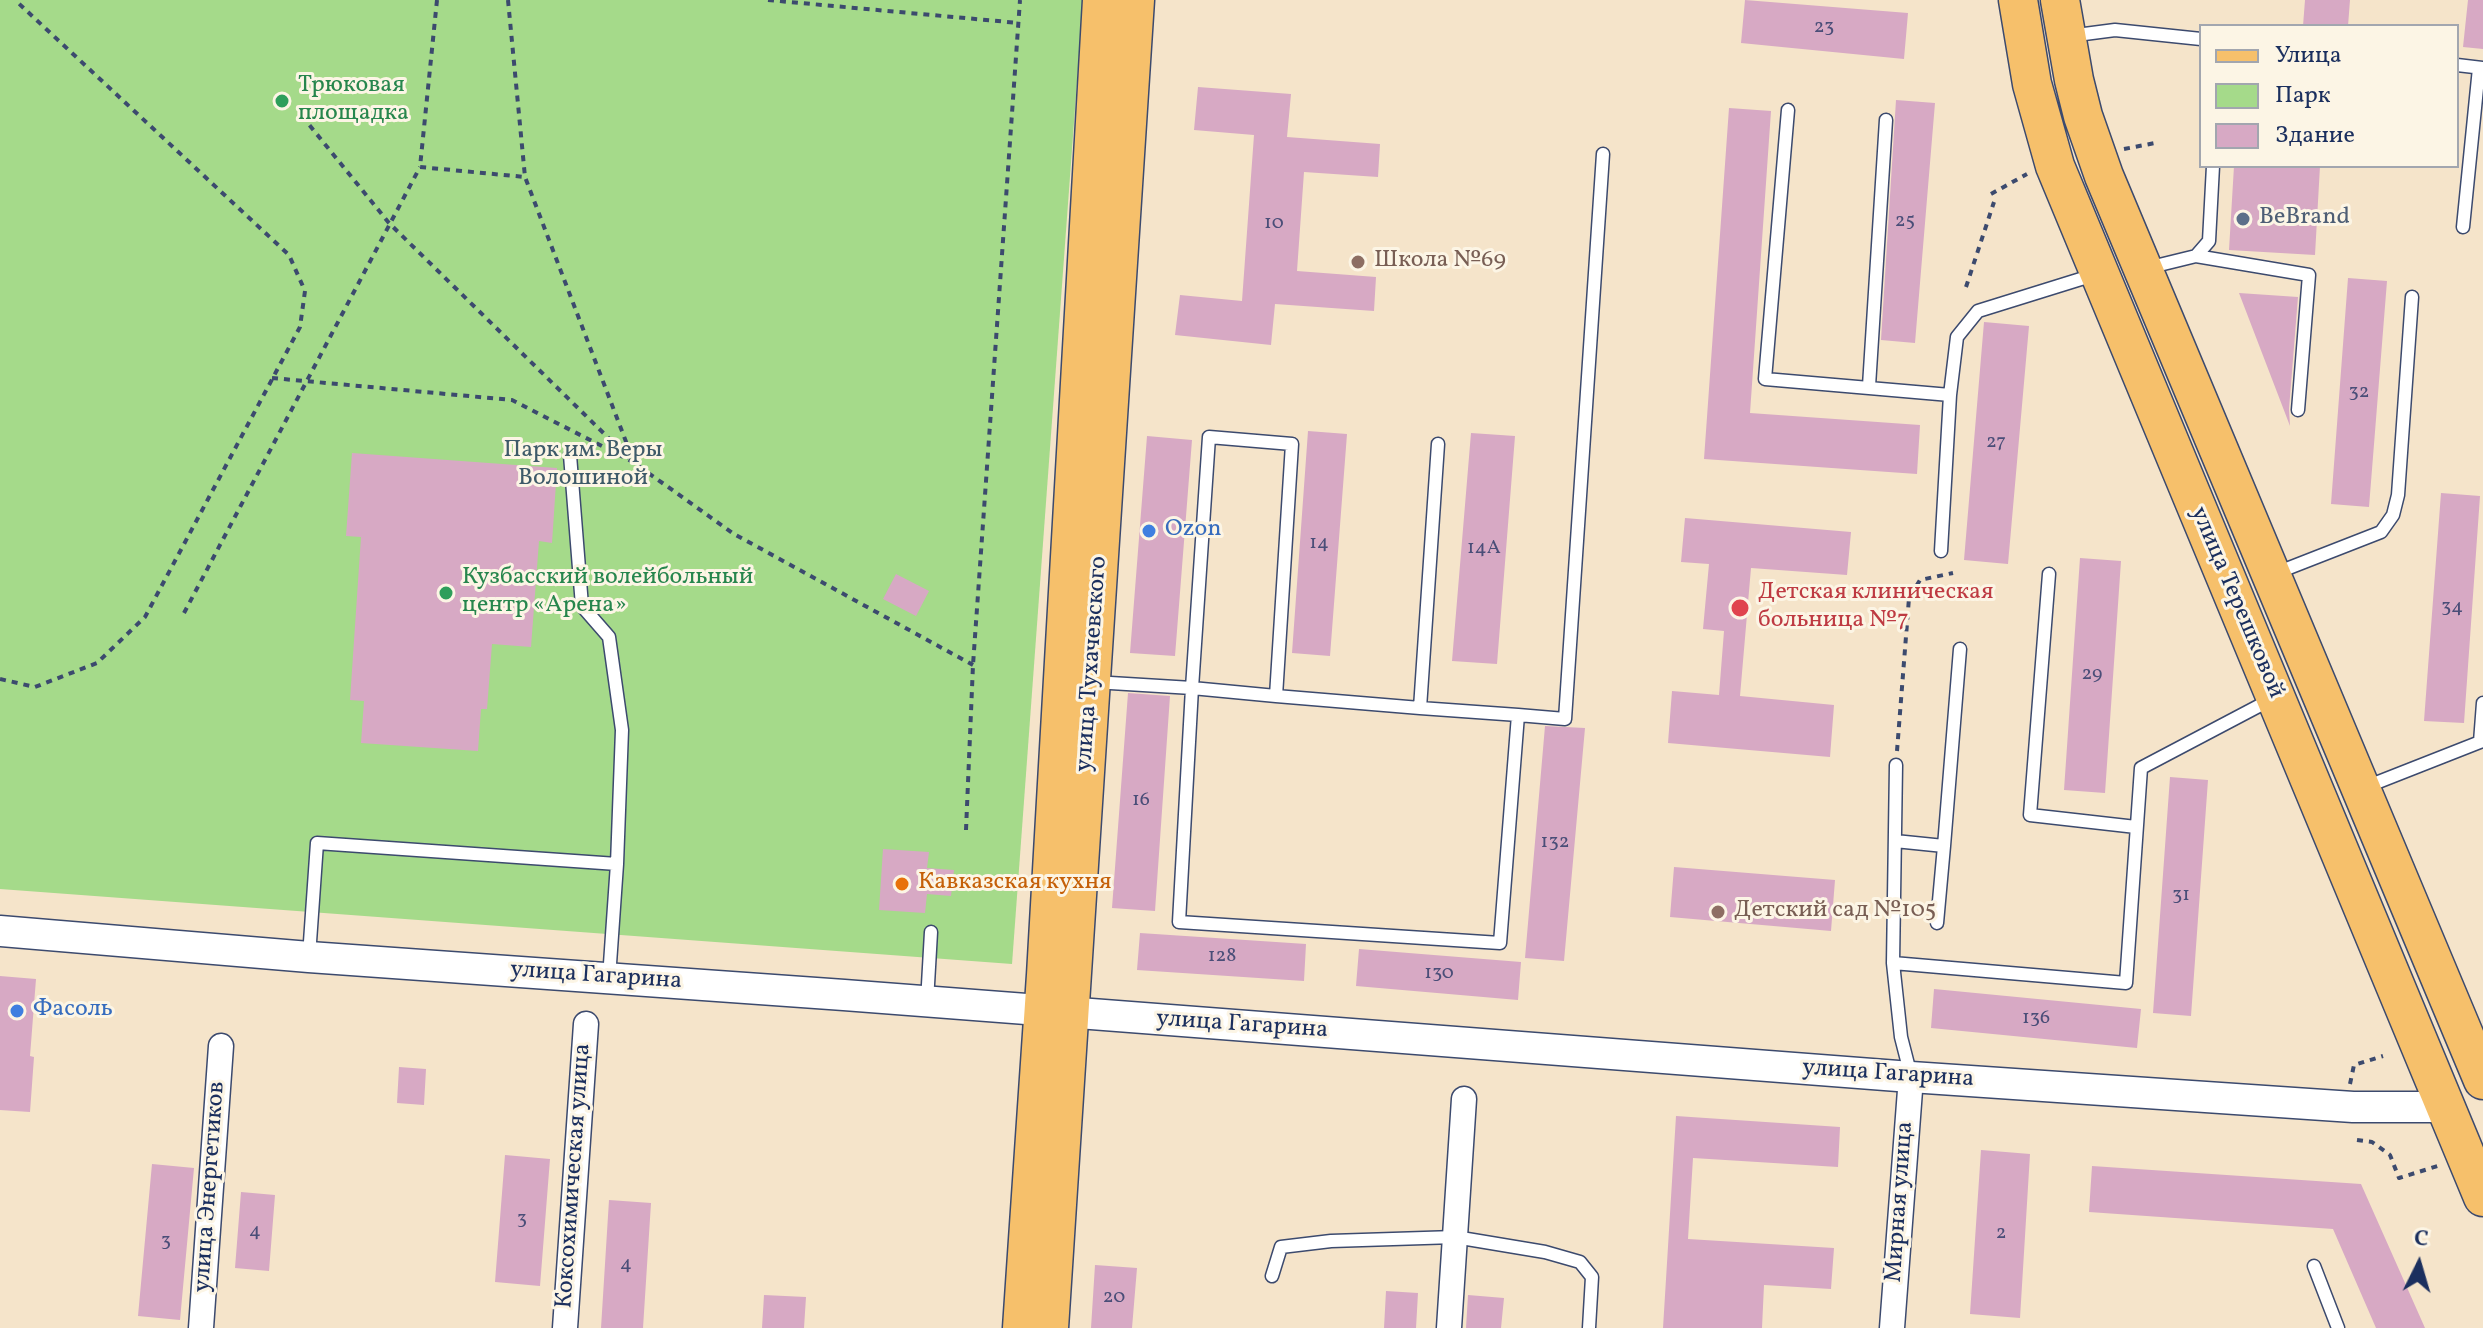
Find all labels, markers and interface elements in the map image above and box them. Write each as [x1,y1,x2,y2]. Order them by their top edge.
house number: 23 [1814,16,1834,40]
legend [2199,24,2459,168]
text: Улица [2275,39,2342,73]
place label: Трюковая площадка [298,73,409,129]
text: Парк [2275,79,2331,113]
marker: Трюковая площадка [273,92,291,110]
text: Здание [2275,119,2355,153]
place label: BeBrand [2259,205,2350,233]
house number: 25 [1895,210,1915,234]
marker: BeBrand [2234,210,2252,228]
house number: 10 [1264,212,1284,236]
place label: Школа №69 [1374,248,1506,276]
marker: Школа №69 [1349,253,1367,271]
house number: 32 [2349,381,2369,405]
house number: 27 [1986,431,2006,455]
park label: Парк им. Веры Волошиной [504,438,662,494]
street label: улица Терешковой [2183,503,2289,703]
place label: Ozon [1165,517,1222,545]
marker: Ozon [1140,522,1158,540]
house number: 14 [1309,532,1329,556]
house number: 14А [1467,537,1501,561]
street label: улица Тухачевского [1071,555,1115,773]
place label: Кузбасский волейбольный центр «Арена» [462,565,753,621]
place label: Детская клиническая больница №7 [1758,580,1993,636]
marker: Кузбасский волейбольный центр «Арена» [437,584,455,602]
house number: 34 [2441,596,2463,620]
marker: Детская клиническая больница №7 [1729,597,1751,619]
house number: 29 [2082,663,2102,687]
house number: 16 [1132,789,1150,813]
house number: 132 [1541,831,1569,855]
place label: Кавказская кухня [918,870,1112,898]
marker: Кавказская кухня [893,875,911,893]
house number: 31 [2172,884,2190,908]
place label: Детский сад №105 [1734,898,1936,926]
marker: Детский сад №105 [1709,903,1727,921]
house number: 128 [1208,945,1236,969]
street label: улица Гагарина [509,957,683,997]
house number: 130 [1424,962,1454,986]
place label: Фасоль [33,997,113,1025]
marker: Фасоль [8,1002,26,1020]
street label: улица Гагарина [1155,1006,1329,1046]
house number: 136 [2022,1007,2050,1031]
street label: Коксохимическая улица [551,1043,599,1309]
street label: улица Гагарина [1801,1055,1975,1095]
street label: улица Энергетиков [189,1080,233,1294]
street label: Мирная улица [1881,1120,1921,1284]
house number: 3 [517,1208,527,1232]
house number: 4 [249,1220,261,1244]
house number: 2 [1996,1222,2006,1246]
north arrow [2379,1224,2459,1304]
text: С [2413,1224,2430,1256]
house number: 3 [161,1230,171,1254]
house number: 4 [620,1253,632,1277]
house number: 20 [1103,1286,1125,1310]

